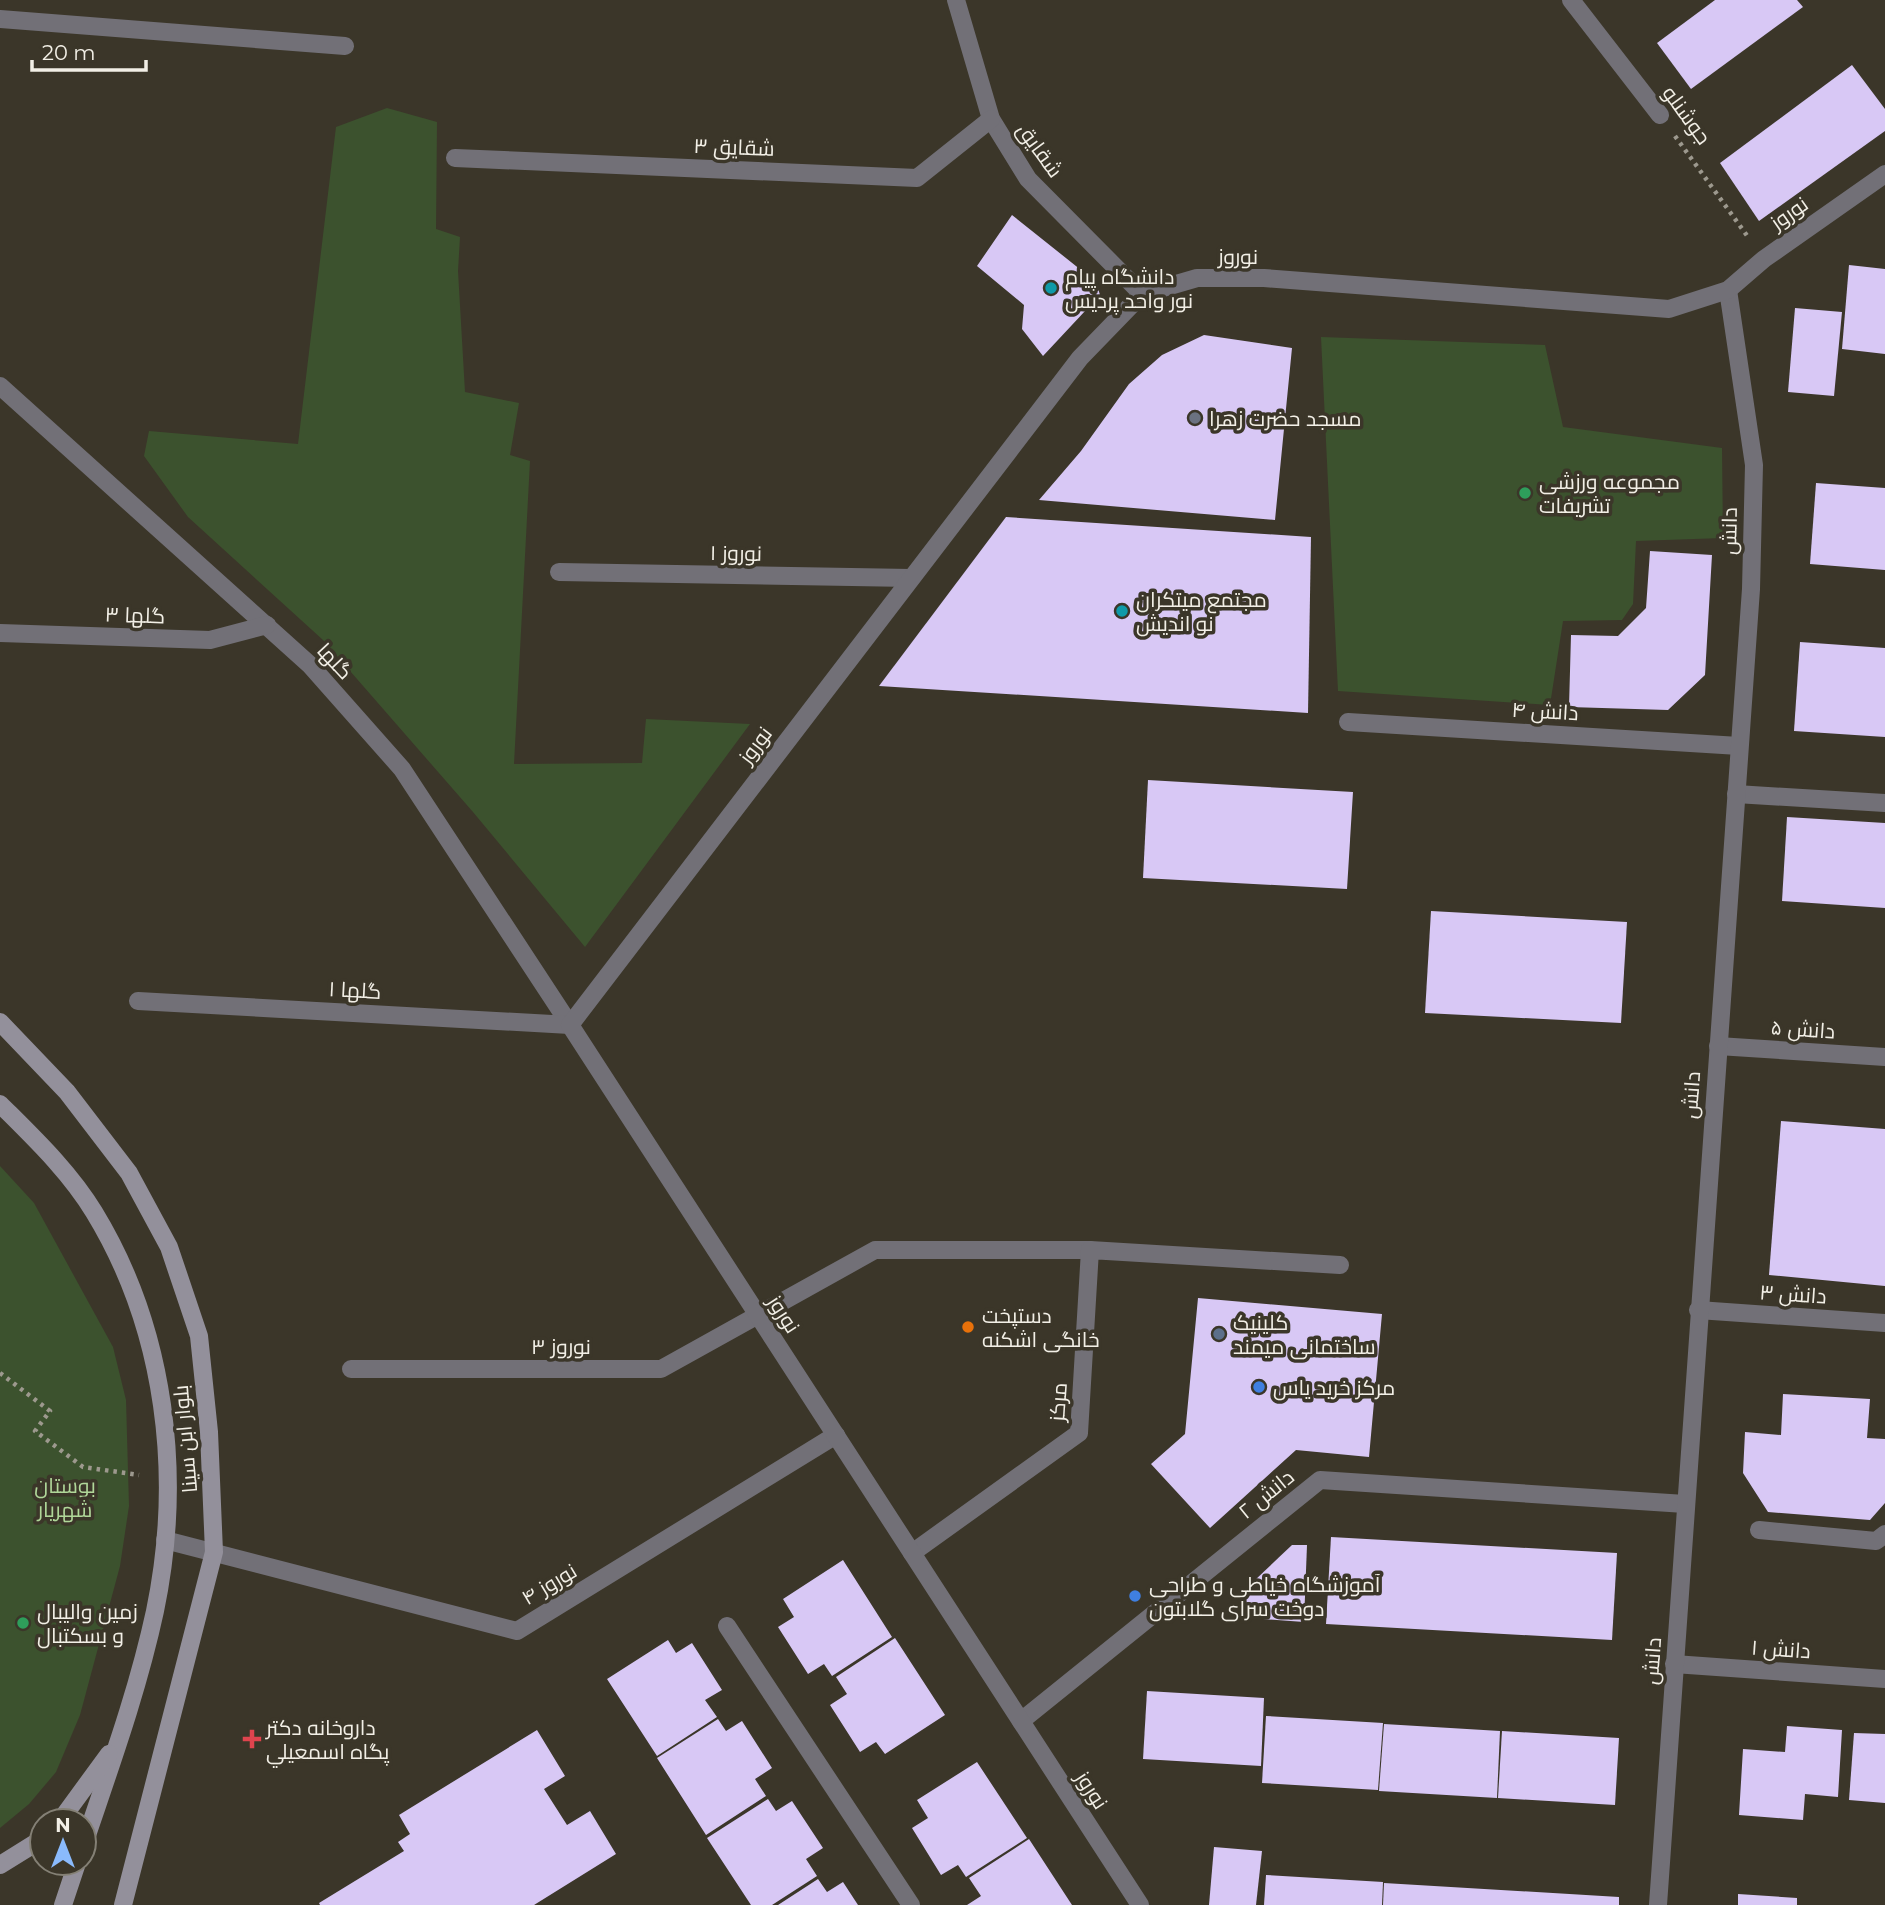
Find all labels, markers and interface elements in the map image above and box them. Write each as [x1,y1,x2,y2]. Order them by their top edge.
scale bar [32,28,145,72]
text: 20 m [42,40,96,65]
street label: جوشنلو [1658,81,1716,149]
street label: شقایق [1011,118,1068,183]
street label: شقایق ۳ [693,133,775,162]
street label: نوروز [1765,191,1813,235]
street label: نوروز [1217,244,1258,269]
place label: دانشگاه پیام نور واحد پردیس [1065,264,1193,315]
marker: دانشگاه پیام نور واحد پردیس [1043,280,1059,296]
place label: مسجد حضرت زهرا [1209,406,1361,431]
marker: مسجد حضرت زهرا [1187,410,1203,426]
place label: مجموعه ورزشی تشریفات [1539,469,1680,518]
marker: مجموعه ورزشی تشریفات [1517,485,1533,501]
street label: دانش [1716,507,1743,555]
street label: نوروز ۱ [710,540,762,566]
place label: مجتمع میتکران نو اندیش [1136,587,1267,637]
street label: گلها ۳ [104,601,166,630]
marker: مجتمع میتکران نو اندیش [1114,603,1130,619]
street label: گلها [311,638,358,685]
street label: دانش ۴ [1511,697,1579,726]
street label: نوروز [732,721,777,769]
street label: گلها ۱ [328,976,382,1005]
street label: دانش ۵ [1770,1014,1836,1045]
street label: دانش [1677,1070,1706,1120]
street label: دانش ۳ [1758,1279,1827,1310]
street label: نوروز [762,1289,805,1338]
place label: دستپخت خانگی اشکنه [982,1303,1100,1353]
place label: کلینیک ساختمانی میمند [1233,1310,1376,1360]
marker: دستپخت خانگی اشکنه [960,1319,976,1335]
marker: کلینیک ساختمانی میمند [1211,1326,1227,1342]
street label: نوروز ۳ [531,1334,591,1359]
place label: مرکز خرید یاس [1273,1375,1395,1401]
marker: مرکز خرید یاس [1251,1379,1267,1395]
street label: مرکز [1044,1382,1072,1423]
street label: بلوار ابن سینا [168,1384,203,1494]
street label: دانش ۲ [1233,1464,1299,1525]
park label: بوستان شهریار [34,1473,96,1523]
street label: نوروز ۴ [517,1558,581,1610]
place label: آموزشگاه خیاطی و طراحی دوخت سرای گلابتون [1149,1572,1381,1622]
marker: آموزشگاه خیاطی و طراحی دوخت سرای گلابتون [1127,1588,1143,1604]
place label: زمین والیبال و بسکتبال [37,1599,138,1649]
marker: زمین والیبال و بسکتبال [15,1615,31,1631]
street label: دانش ۱ [1750,1634,1812,1665]
street label: دانش [1638,1636,1667,1686]
place label: داروخانه دكتر پگاه اسمعيلي [265,1715,390,1768]
marker: داروخانه دكتر پگاه اسمعيلي [244,1731,260,1747]
street label: نوروز [1070,1765,1113,1814]
north arrow [28,1807,98,1877]
text: N [55,1814,71,1837]

